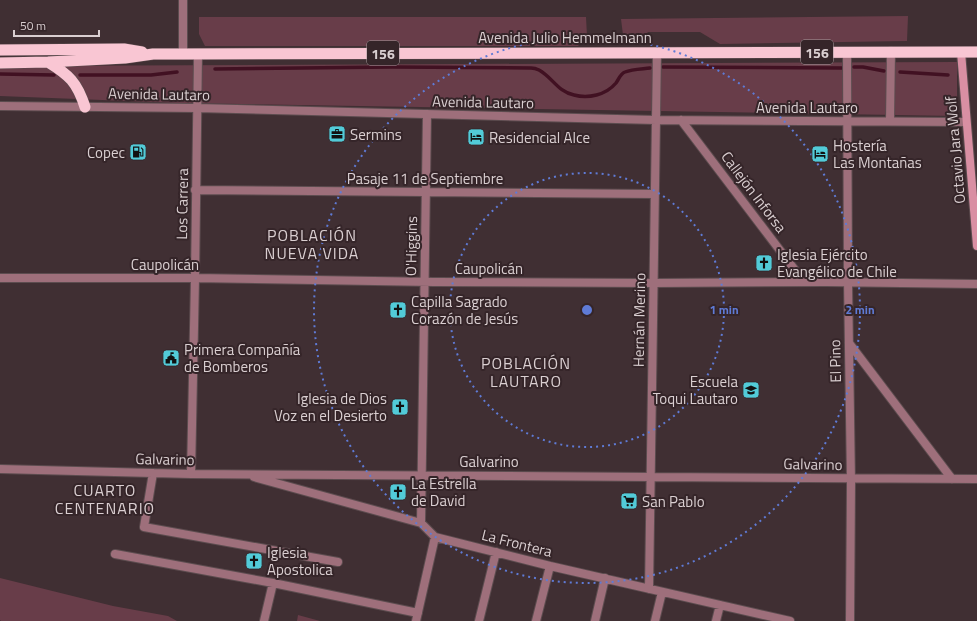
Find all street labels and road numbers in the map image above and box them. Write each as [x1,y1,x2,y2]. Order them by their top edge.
street label: Avenida Julio Hemmelmann [478,26,652,49]
road number: 156 [801,40,833,64]
road number: 156 [367,41,399,65]
street label: Avenida Lautaro [108,82,210,106]
street label: Avenida Lautaro [432,90,534,114]
street label: Octavio Jara Wolf [939,95,971,205]
street label: Avenida Lautaro [756,96,858,119]
street label: Callejón Inforsa [716,146,793,238]
street label: Pasaje 11 de Septiembre [347,167,503,190]
street label: Los Carrera [170,168,194,240]
street label: O'Higgins [399,216,423,276]
street label: Caupolicán [131,253,199,276]
street label: Caupolicán [455,257,523,280]
street label: Hernán Merino [627,273,651,367]
street label: El Pino [823,339,847,383]
street label: Galvarino [135,447,195,471]
street label: Galvarino [459,450,519,473]
street label: Galvarino [783,452,843,476]
street label: La Frontera [479,523,555,563]

